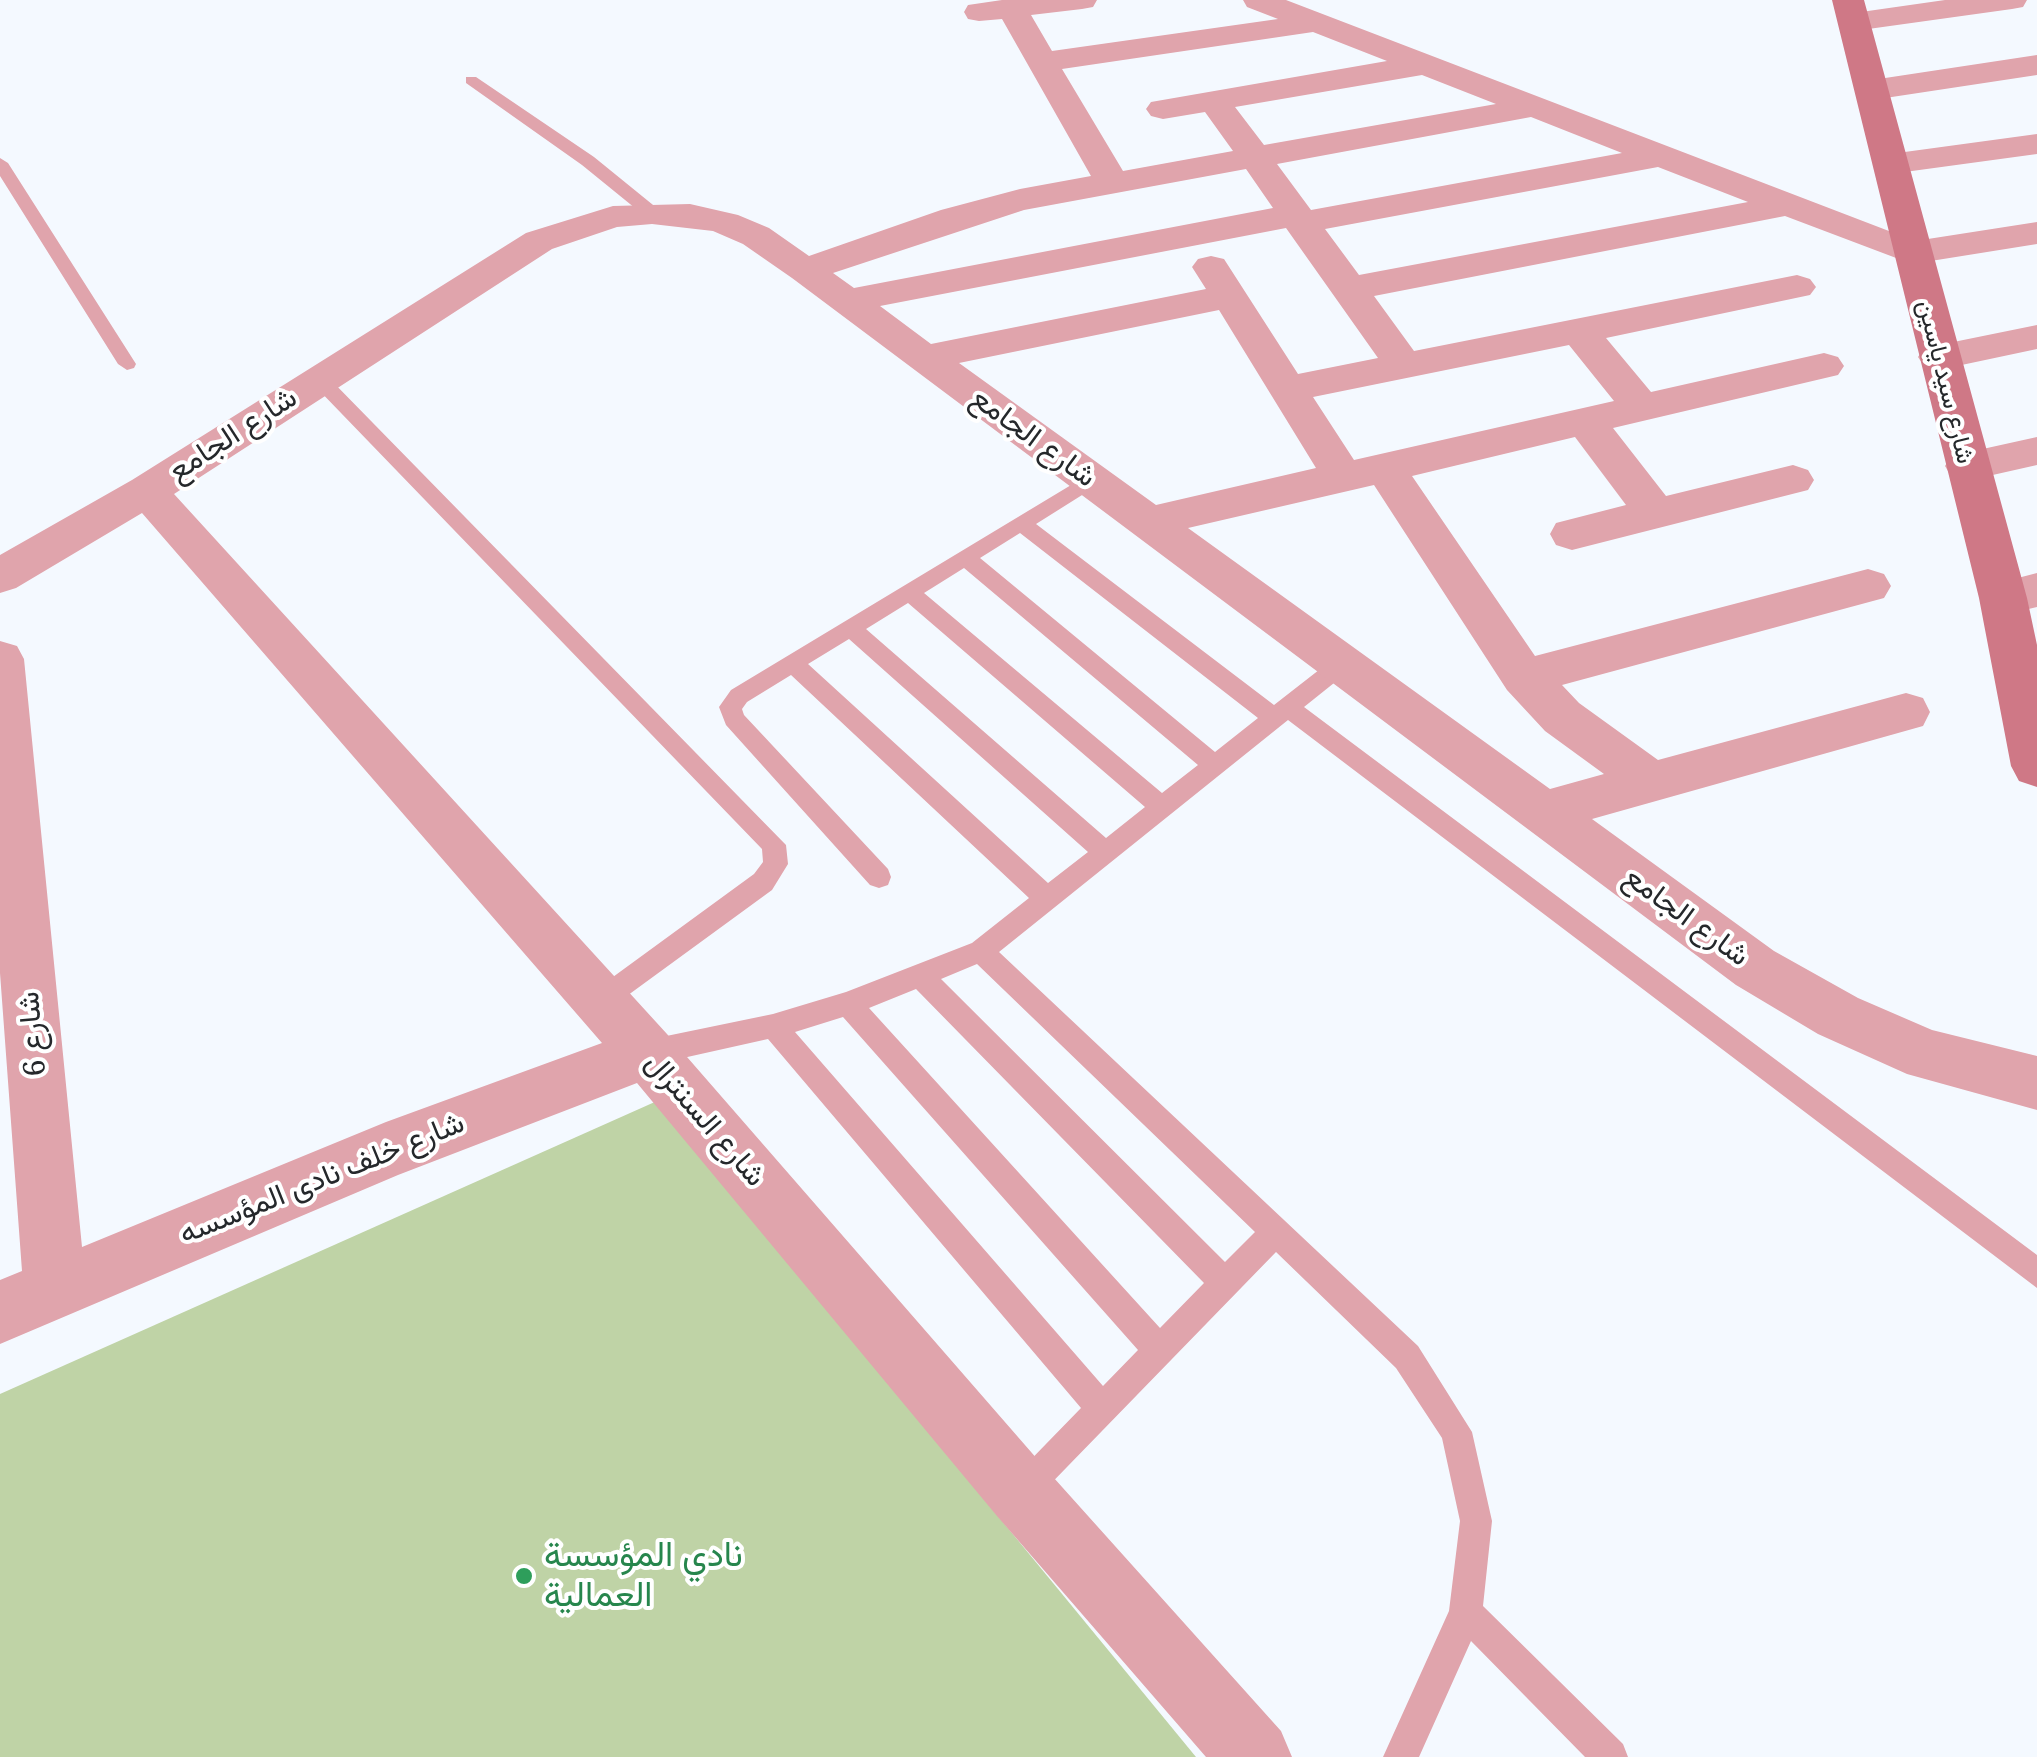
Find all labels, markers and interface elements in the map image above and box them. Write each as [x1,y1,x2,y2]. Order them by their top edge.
street label: شارع سيد ياسين [1910,297,1980,467]
street label: شارع الجامع [162,380,304,490]
street label: شارع الجامع [963,381,1103,495]
street label: شارع الجامع [1616,860,1756,974]
street label: شارع 6 [11,990,55,1078]
street label: شارع السنترال [637,1046,773,1194]
street label: شارع خلف نادى المؤسسه [174,1105,470,1253]
place label: نادي المؤسسة العمالية [544,1535,743,1617]
marker: نادي المؤسسة العمالية [513,1565,535,1587]

